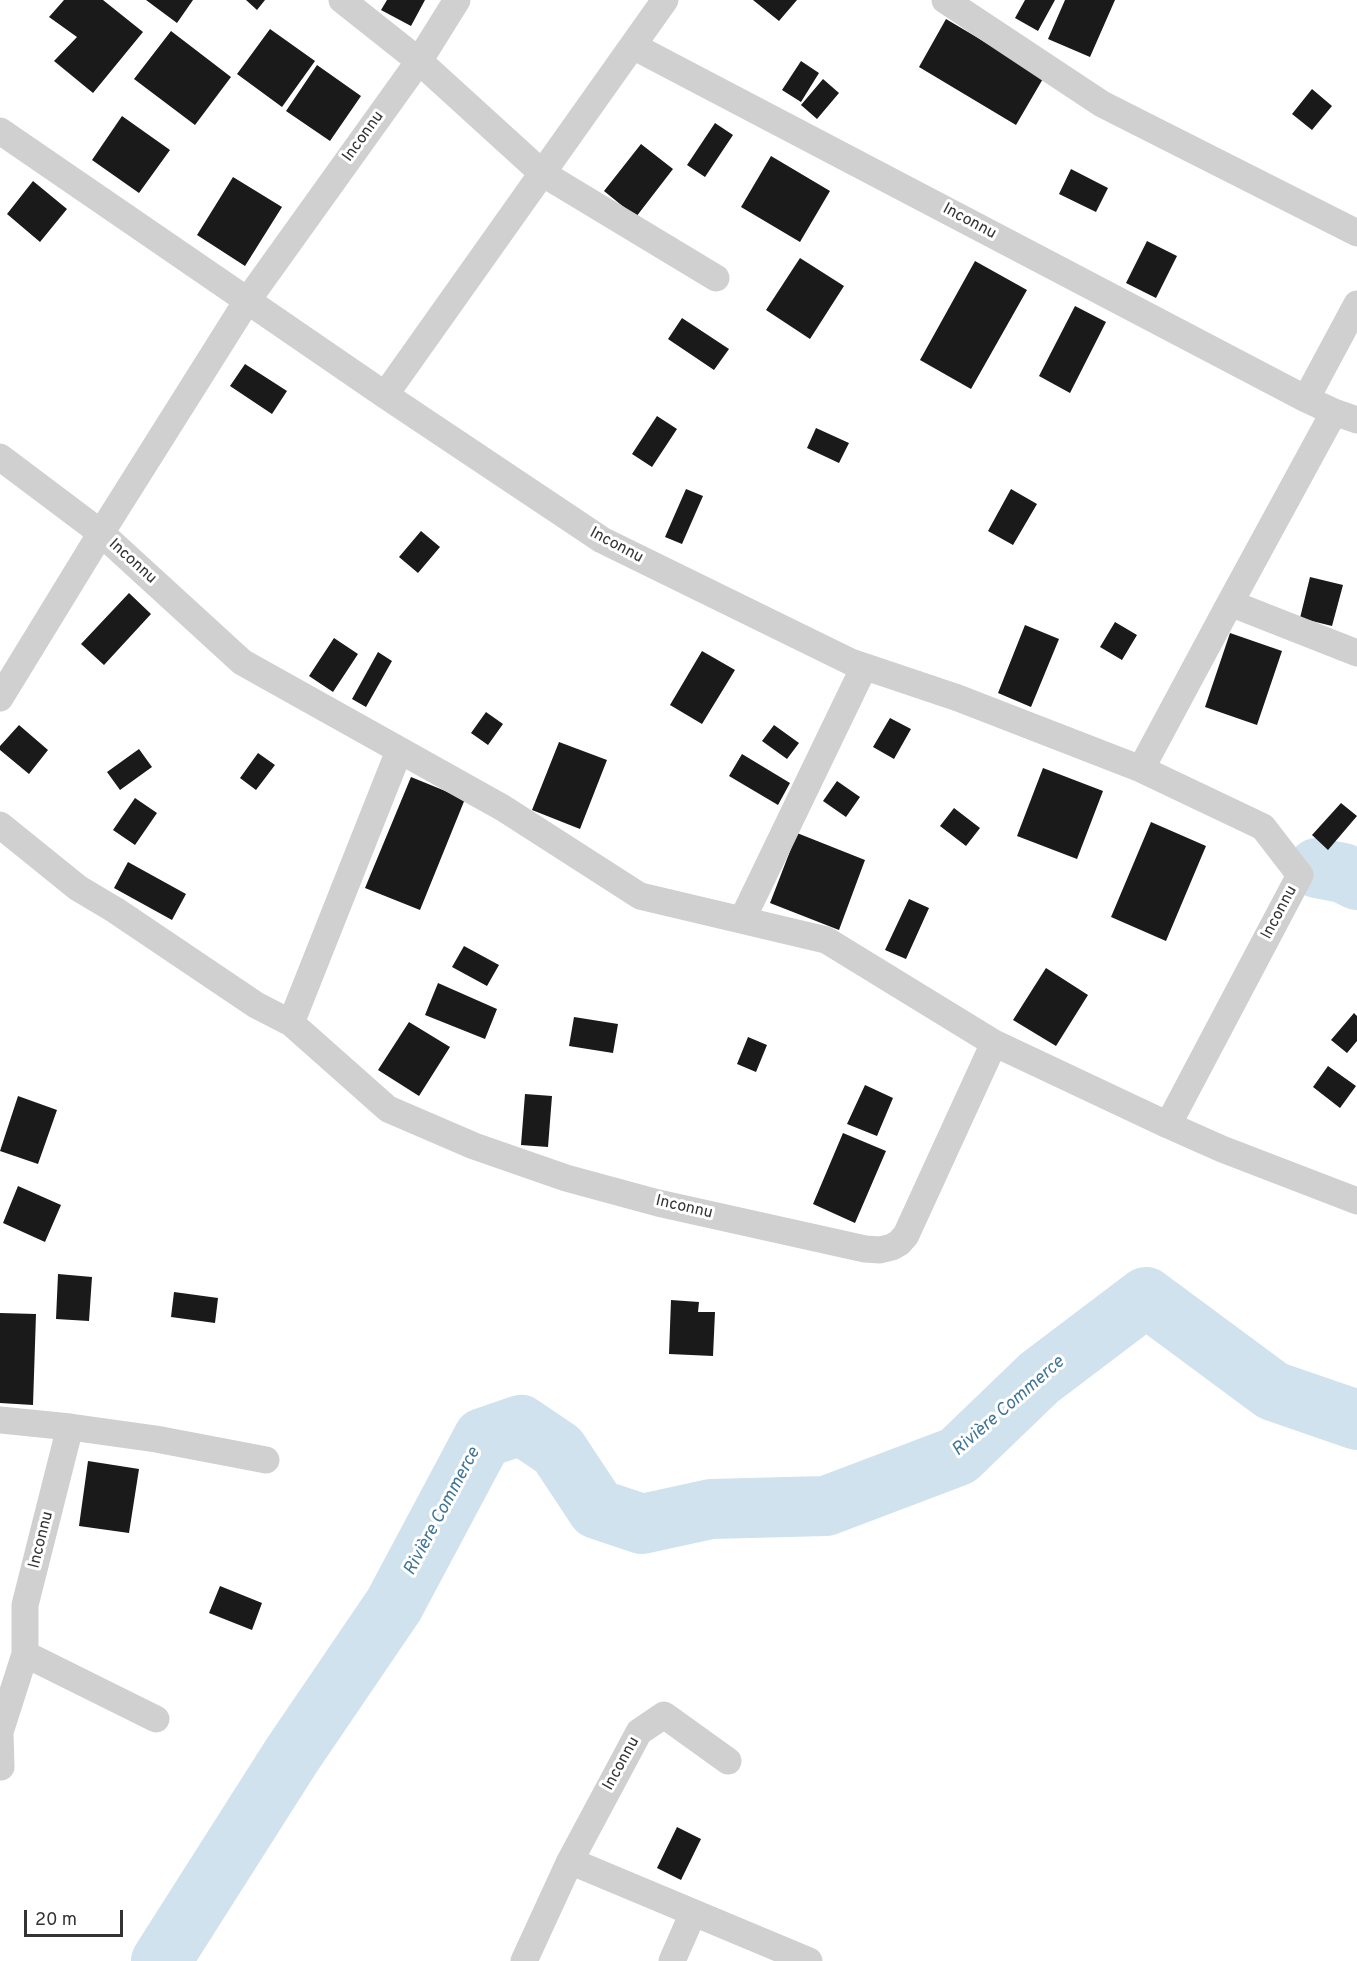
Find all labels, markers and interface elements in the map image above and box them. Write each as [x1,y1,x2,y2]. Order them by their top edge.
street label: Inconnu [339,108,389,166]
street label: Inconnu [939,200,999,244]
street label: Inconnu [586,524,646,568]
street label: Inconnu [104,535,160,589]
street label: Inconnu [1258,883,1302,943]
street label: Inconnu [654,1192,714,1224]
water label: Rivière Commerce [948,1352,1070,1462]
water label: Rivière Commerce [400,1444,486,1580]
street label: Inconnu [26,1510,58,1570]
street label: Inconnu [600,1734,644,1794]
scale bar [27,1898,126,1936]
text: 20 m [35,1909,77,1932]

